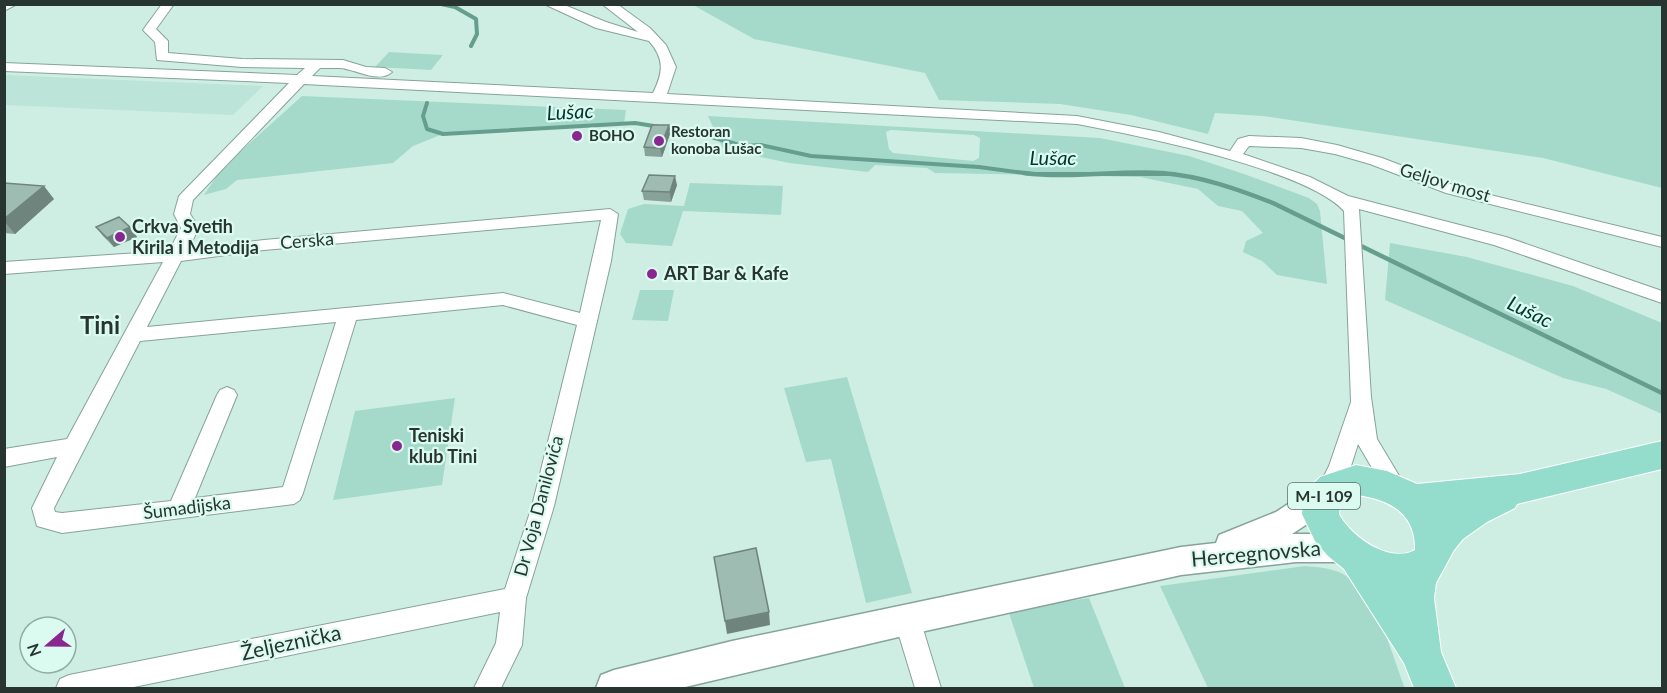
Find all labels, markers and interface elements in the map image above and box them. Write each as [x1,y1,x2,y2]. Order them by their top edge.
water label: Lušac [546,98,594,124]
place label: Restoran konoba Lušac [671,122,761,157]
place label: BOHO [589,126,635,144]
marker: BOHO [570,129,584,143]
marker: Restoran konoba Lušac [652,134,666,148]
water label: Lušac [1030,145,1076,169]
street label: Geljov most [1397,158,1494,206]
place label: Crkva Svetih Kirila i Metodija [132,215,259,258]
street label: Cerska [279,227,335,253]
marker: Crkva Svetih Kirila i Metodija [113,230,127,244]
place label: ART Bar & Кafe [663,262,789,284]
marker: ART Bar & Кafe [645,267,659,281]
water label: Lušac [1504,290,1557,332]
district label: Tini [80,310,120,339]
place label: Teniski klub Tini [409,424,477,467]
street label: Dr Voja Danilovića [509,433,567,578]
marker: Teniski klub Tini [390,439,404,453]
road number: M-I 109 [1288,483,1360,509]
street label: Šumadijska [142,491,232,523]
street label: Hercegnovska [1190,534,1322,571]
north arrow [18,615,78,675]
street label: Željeznička [238,619,343,664]
text: N [22,641,44,659]

